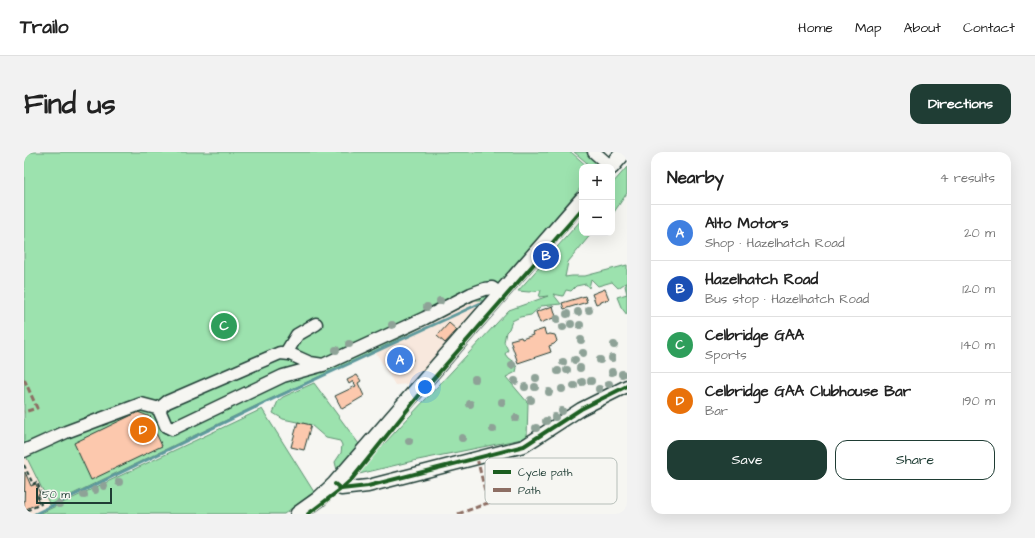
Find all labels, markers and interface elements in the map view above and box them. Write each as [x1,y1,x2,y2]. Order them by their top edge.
text: Trailo [20,14,69,41]
text: Home [798,18,833,38]
text: Map [855,18,881,38]
text: About [903,18,941,38]
text: Contact [963,18,1015,38]
button: Directions [910,84,1011,124]
text: Find us [24,85,115,124]
map controls [579,164,615,236]
button: + [579,164,615,200]
text: Nearby [667,166,724,190]
text: 4 results [940,169,995,187]
button: − [579,200,615,236]
text: Alto Motors [705,213,789,234]
text: A [676,224,684,242]
text: 20 m [964,224,995,242]
text: Shop · Hazelhatch Road [705,234,845,252]
pin: B [533,241,559,271]
text: Hazelhatch Road [705,269,818,290]
text: B [675,280,685,298]
text: 120 m [962,280,995,298]
text: Bus stop · Hazelhatch Road [705,290,869,308]
pin: C [211,311,237,341]
text: Celbridge GAA [705,325,804,346]
text: C [675,336,685,354]
text: 140 m [961,336,995,354]
pin: A [387,345,413,375]
text: Sports [705,346,747,364]
your location [415,377,435,397]
text: Celbridge GAA Clubhouse Bar [705,381,911,402]
text: D [676,392,684,410]
text: 190 m [962,392,995,410]
text: Bar [705,402,728,420]
pin: D [130,415,156,445]
button: Save [667,440,827,480]
button: Share [835,440,995,480]
legend [485,458,617,504]
text: Cycle path [518,465,573,481]
text: Path [518,483,541,498]
scale bar [36,486,112,505]
text: 50 m [42,487,70,502]

